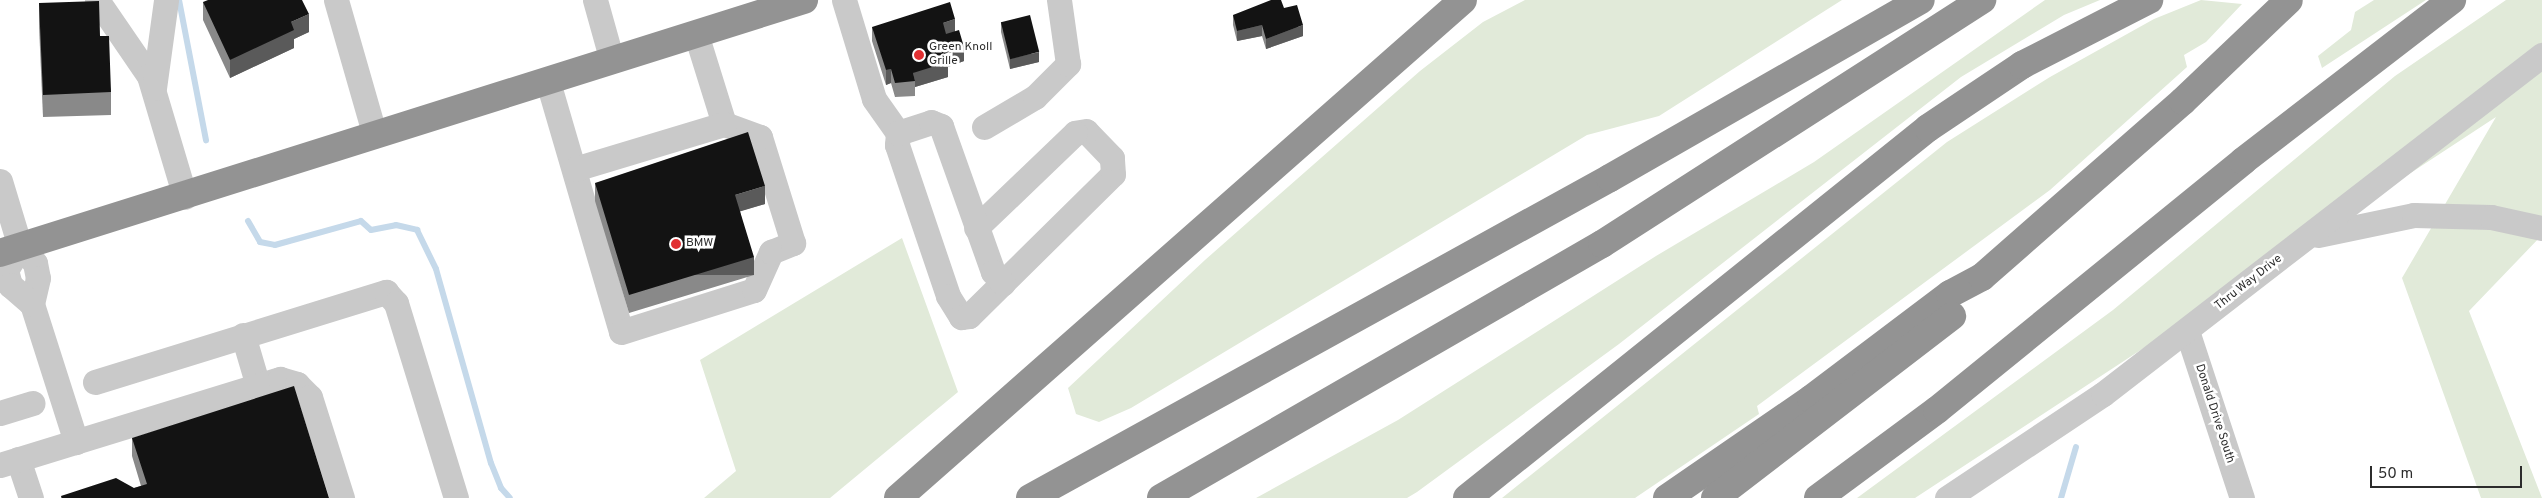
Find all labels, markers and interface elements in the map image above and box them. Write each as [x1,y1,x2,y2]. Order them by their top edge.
place label: Green Knoll Grille [929,41,992,69]
marker: Green Knoll Grille [913,49,925,61]
place label: BMW [686,237,713,251]
marker: BMW [670,238,682,250]
street label: Thru Way Drive [2212,252,2286,314]
street label: Donald Drive South [2191,363,2237,465]
scale bar [2372,456,2524,488]
text: 50 m [2378,465,2413,484]

